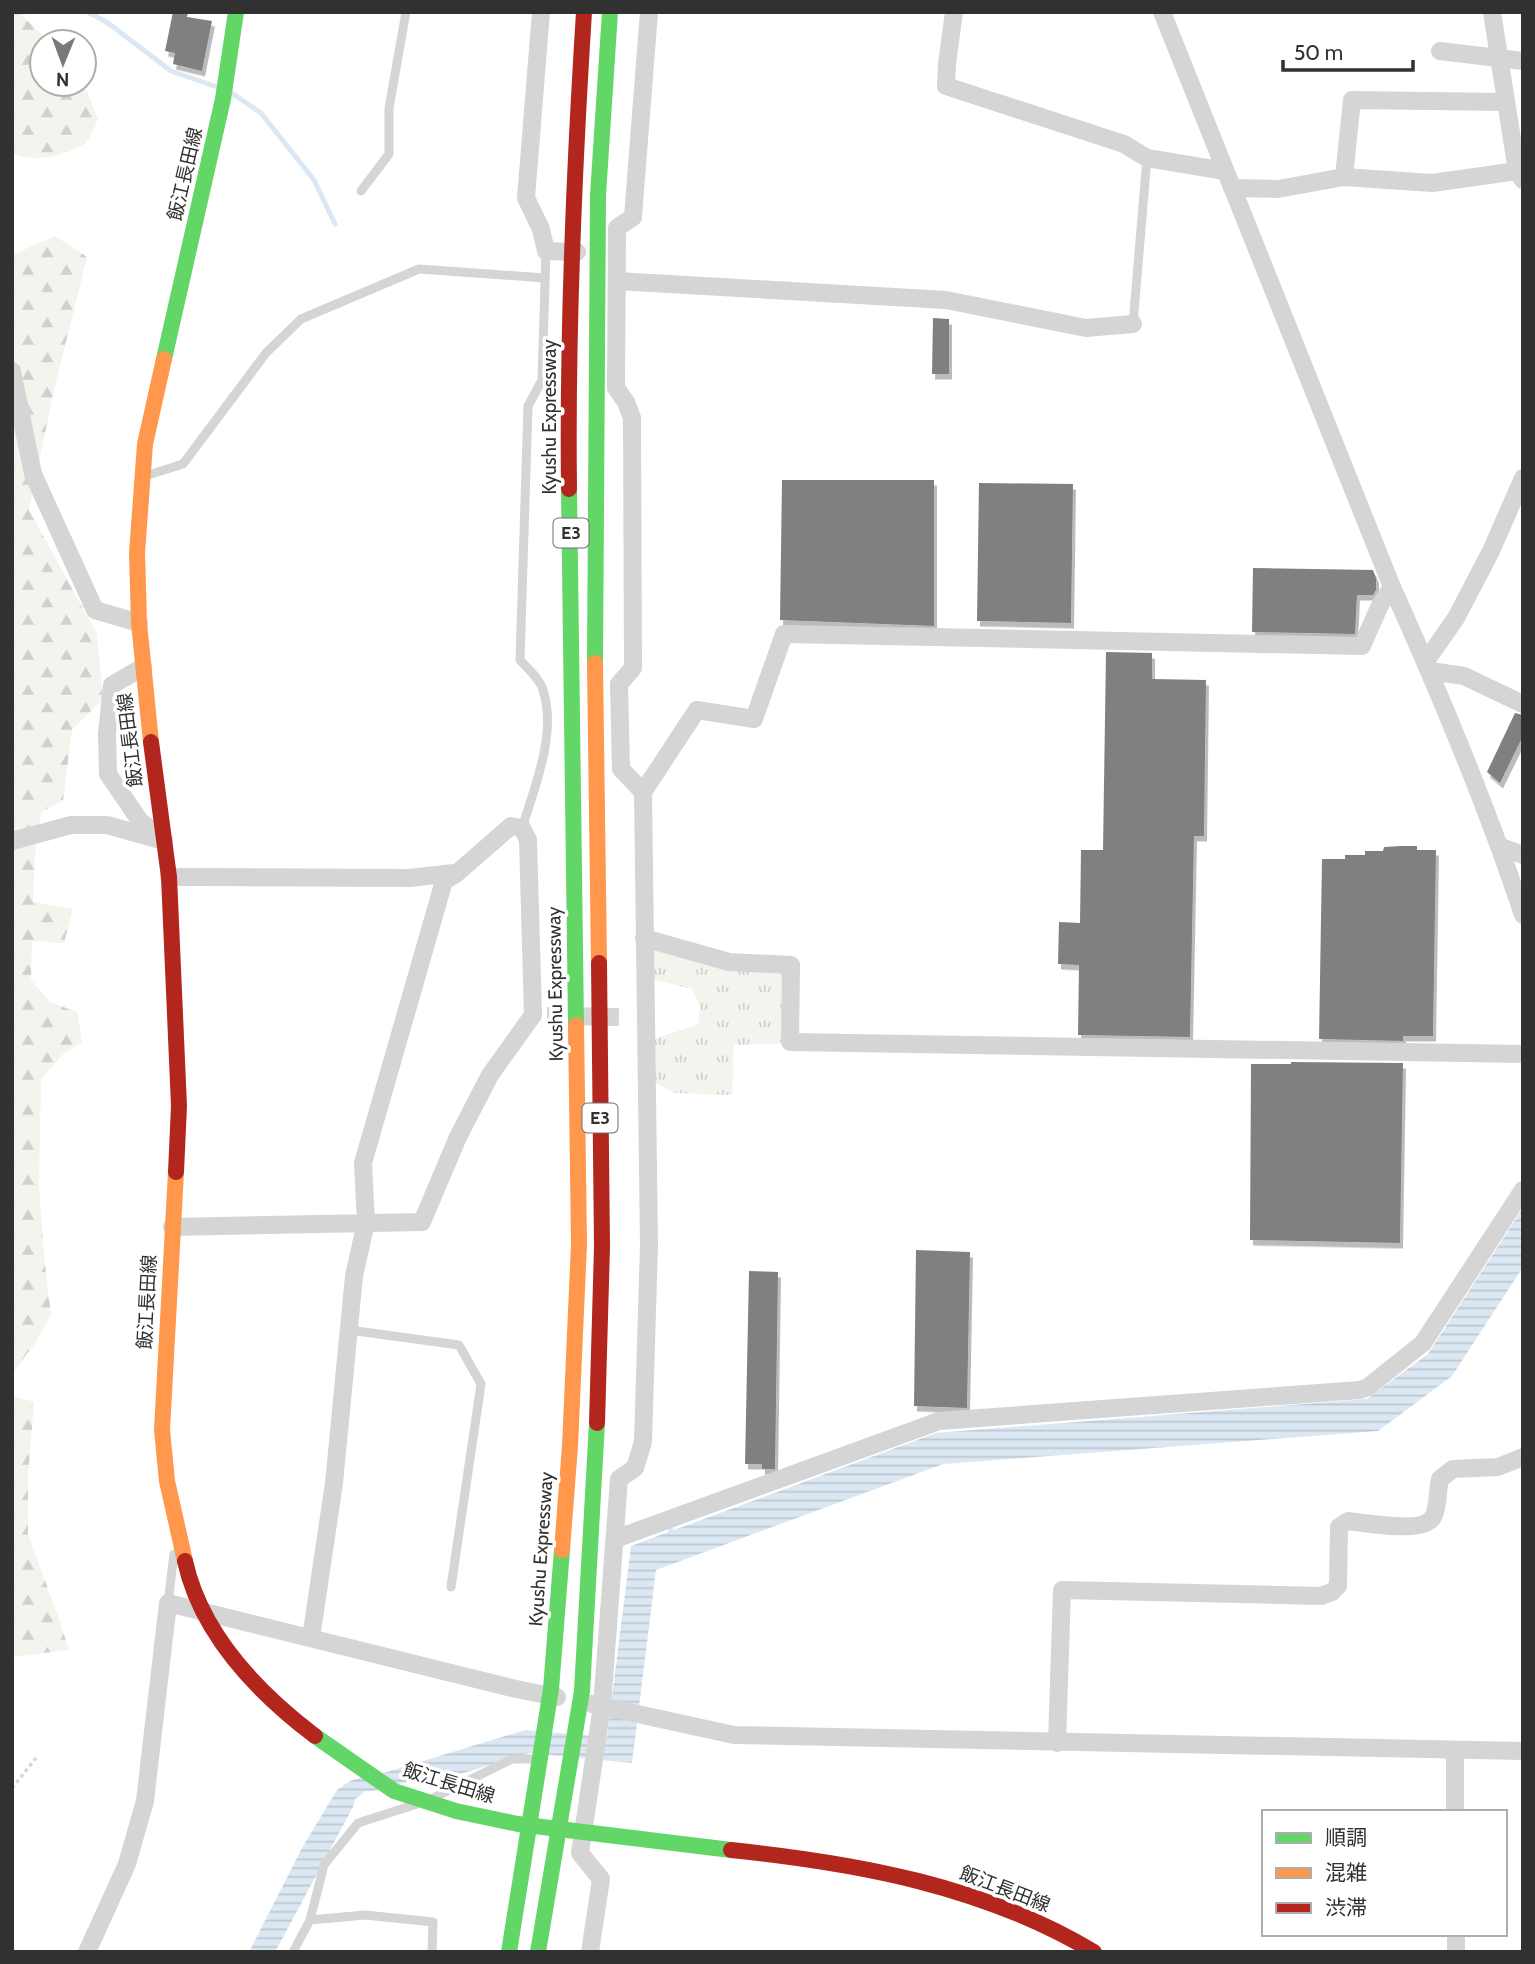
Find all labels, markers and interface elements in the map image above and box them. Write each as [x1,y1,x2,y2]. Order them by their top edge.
north arrow [28,28,98,98]
scale bar [1283,28,1412,72]
text: 50 m [1294,40,1343,65]
text: N [56,68,70,91]
street label: 飯江長田線 [163,125,207,223]
street label: Kyushu Expressway [538,339,561,494]
road number: E3 [554,518,588,548]
street label: 飯江長田線 [113,691,147,789]
street label: Kyushu Expressway [542,906,568,1062]
road number: E3 [582,1104,618,1133]
street label: 飯江長田線 [133,1254,161,1350]
street label: Kyushu Expressway [524,1470,558,1627]
street label: 飯江長田線 [400,1758,498,1808]
legend [1262,1810,1507,1936]
text: 順調 [1325,1825,1367,1850]
text: 混雑 [1325,1860,1367,1885]
street label: 飯江長田線 [957,1861,1053,1917]
text: 渋滞 [1325,1895,1367,1920]

